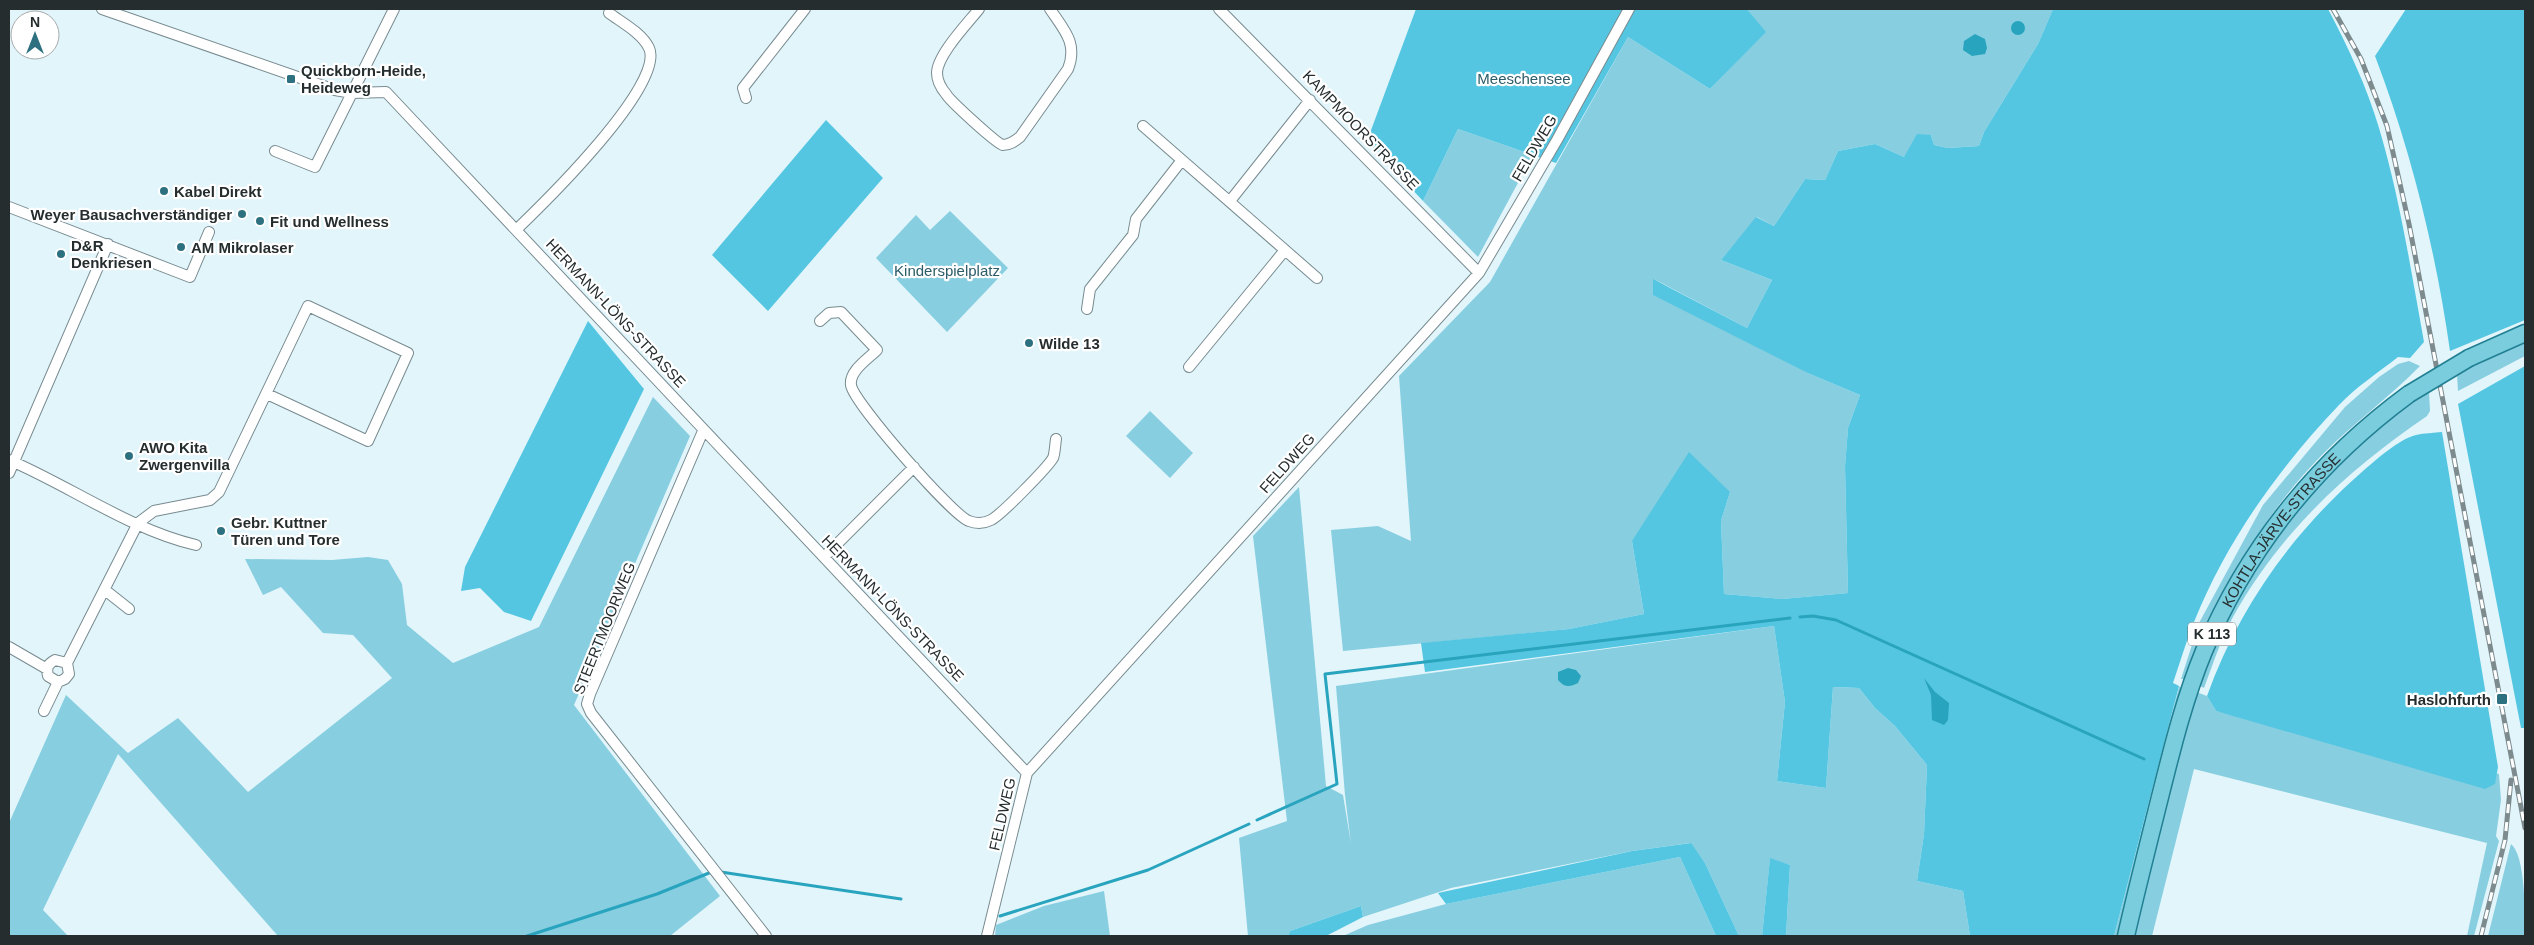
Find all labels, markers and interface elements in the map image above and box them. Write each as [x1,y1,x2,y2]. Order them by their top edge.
north arrow [10,10,60,60]
text: N [30,14,40,30]
place label: Quickborn-Heide, Heideweg [301,62,426,96]
street label: KAMPMOORSTRASSE [1300,67,1422,193]
park label: Meeschensee [1477,70,1571,87]
marker: Quickborn-Heide, Heideweg [285,73,297,85]
street label: FELDWEG [1508,112,1560,184]
place label: Kabel Direkt [174,183,262,200]
marker: Kabel Direkt [158,185,170,197]
place label: Weyer Bausachverständiger [31,206,232,223]
marker: Weyer Bausachverständiger [236,208,248,220]
place label: Fit und Wellness [270,213,389,230]
marker: Fit und Wellness [254,215,266,227]
street label: HERMANN-LÖNS-STRASSE [543,235,689,391]
place label: D&R Denkriesen [71,237,152,271]
place label: AM Mikrolaser [191,239,294,256]
marker: AM Mikrolaser [175,241,187,253]
marker: D&R Denkriesen [55,248,67,260]
park label: Kinderspielplatz [894,262,1000,279]
place label: Wilde 13 [1039,335,1100,352]
marker: Wilde 13 [1023,337,1035,349]
street label: FELDWEG [1256,430,1318,496]
place label: AWO Kita Zwergenvilla [139,439,231,473]
street label: KOHTLA-JÄRVE-STRASSE [2218,449,2343,610]
marker: AWO Kita Zwergenvilla [123,450,135,462]
place label: Gebr. Kuttner Türen und Tore [231,514,340,548]
marker: Gebr. Kuttner Türen und Tore [215,525,227,537]
street label: HERMANN-LÖNS-STRASSE [819,531,967,685]
street label: STEERTMOORWEG [570,559,638,697]
road number: K 113 [2188,622,2236,646]
place label: Haslohfurth [2407,691,2491,708]
marker: Haslohfurth [2495,692,2509,706]
street label: FELDWEG [985,776,1019,852]

